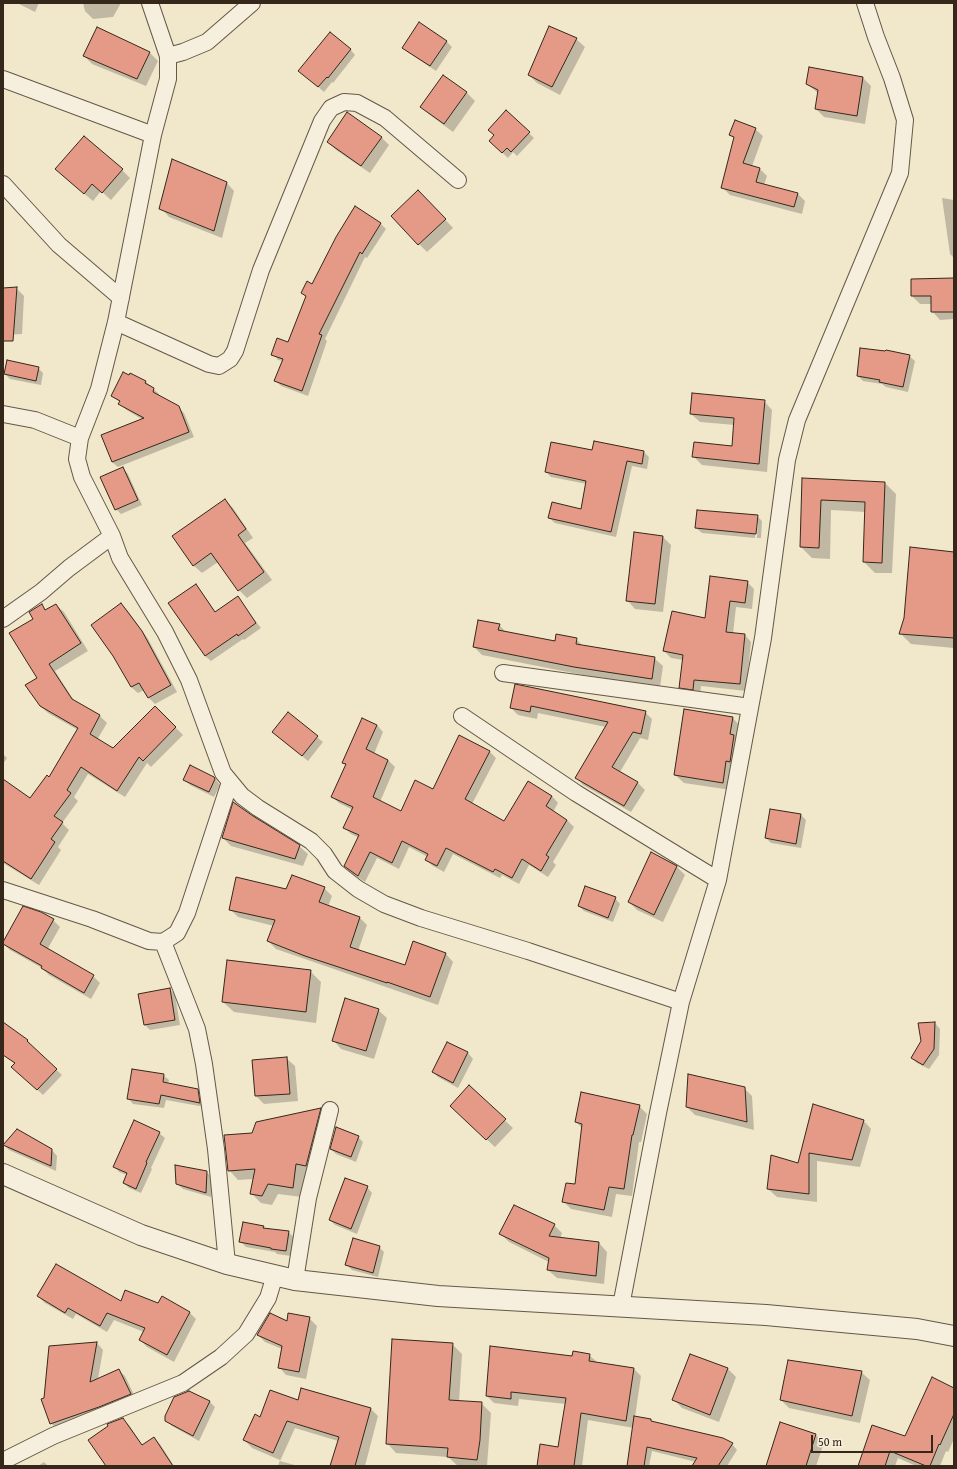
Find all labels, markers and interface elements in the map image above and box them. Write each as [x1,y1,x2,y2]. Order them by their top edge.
scale bar [813,1427,935,1453]
text: 50 m [818,1433,842,1450]

